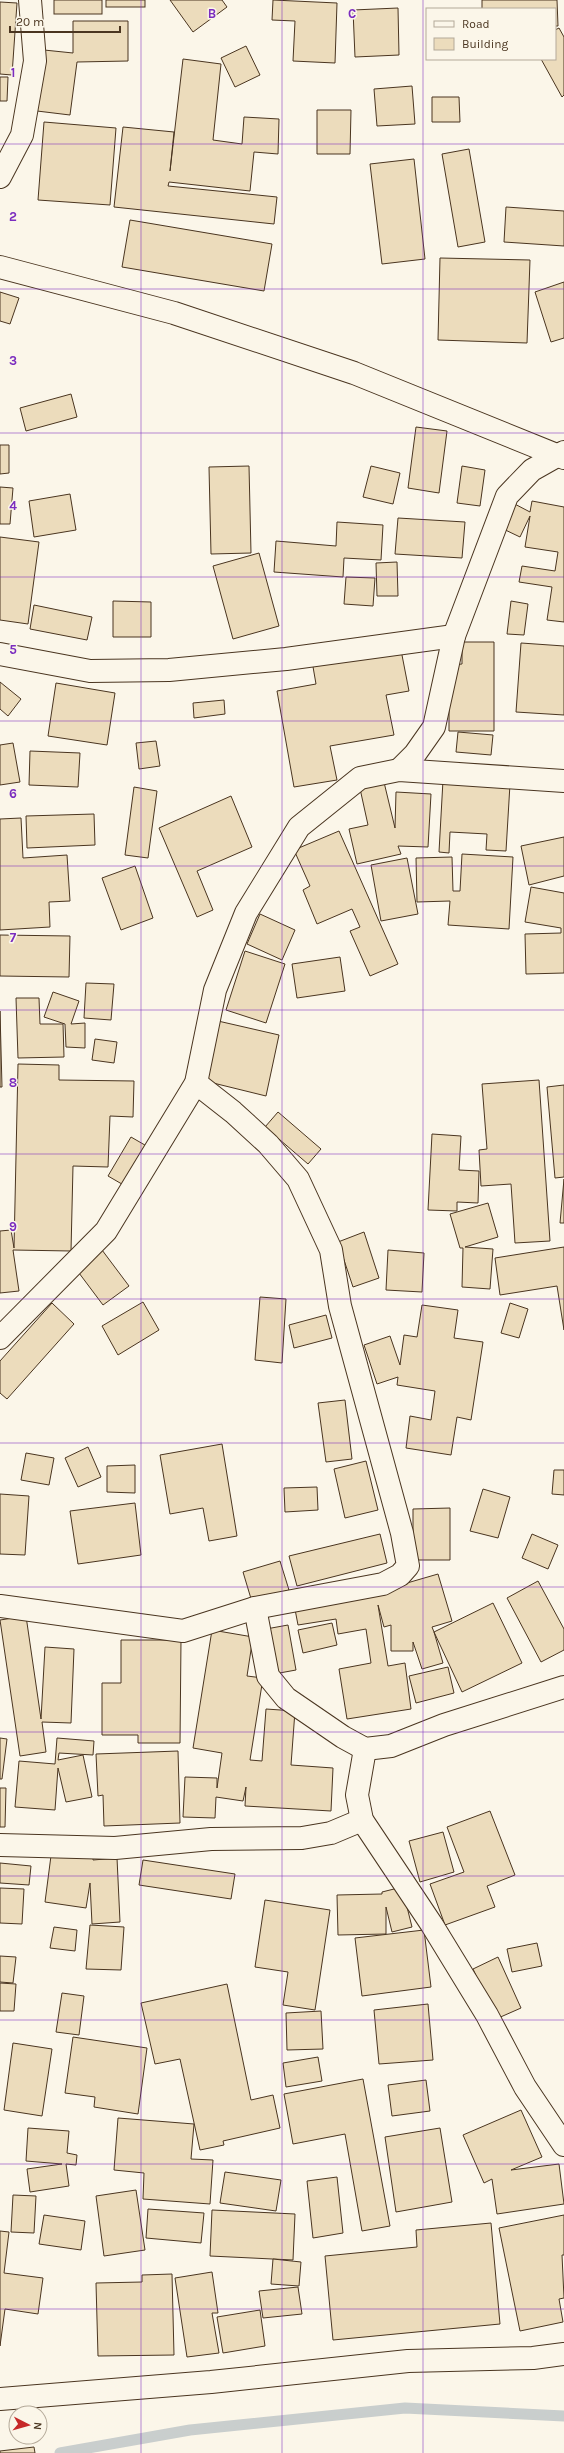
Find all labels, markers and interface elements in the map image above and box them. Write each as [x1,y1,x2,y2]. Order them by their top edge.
text: B [208,6,216,21]
text: C [348,6,356,21]
scale bar [10,8,120,34]
legend [426,8,556,60]
text: 20 m [16,15,44,29]
text: Road [462,17,490,31]
text: Building [462,37,509,51]
text: 1 [11,65,15,80]
text: 2 [9,209,17,224]
text: 3 [9,353,17,368]
text: 4 [9,498,17,513]
text: 5 [9,642,17,657]
text: 6 [9,786,17,801]
text: 7 [10,930,17,945]
text: 8 [9,1075,17,1090]
text: 9 [9,1219,17,1234]
north arrow [8,2405,48,2445]
text: N [31,2421,44,2431]

